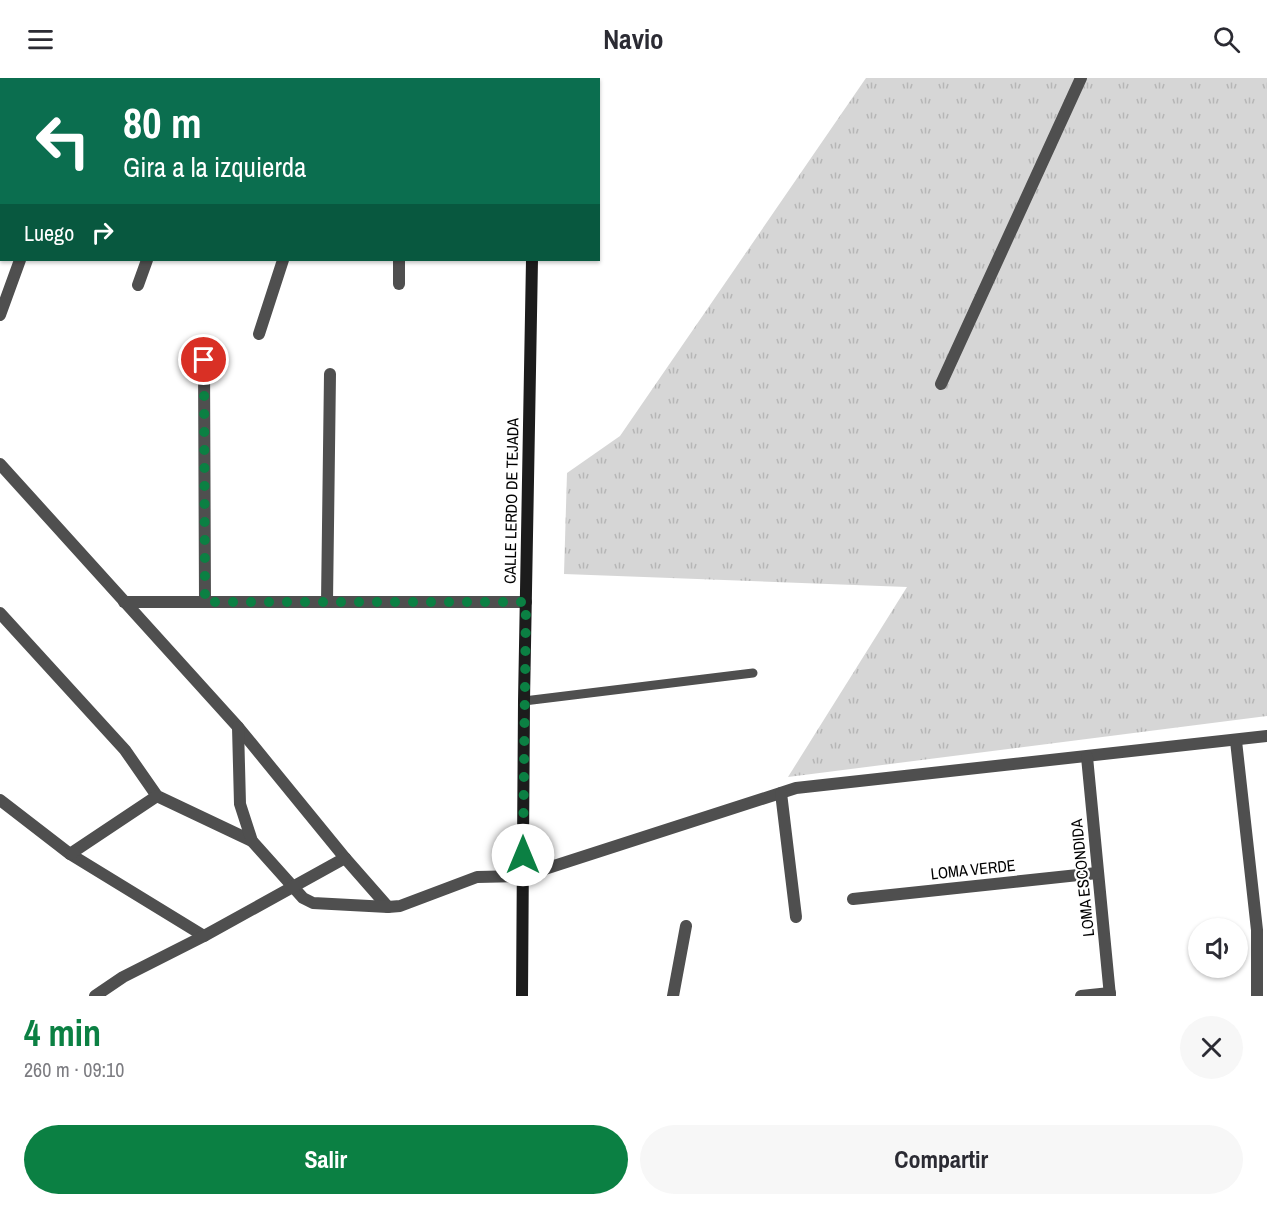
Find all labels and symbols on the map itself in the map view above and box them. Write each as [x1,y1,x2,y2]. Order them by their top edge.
pin [178,334,229,385]
street label: CALLE LERDO DE TEJADA [499,418,523,584]
street label: LOMA ESCONDIDA [1065,818,1099,938]
position arrow [491,823,555,887]
street label: LOMA VERDE [929,854,1017,884]

